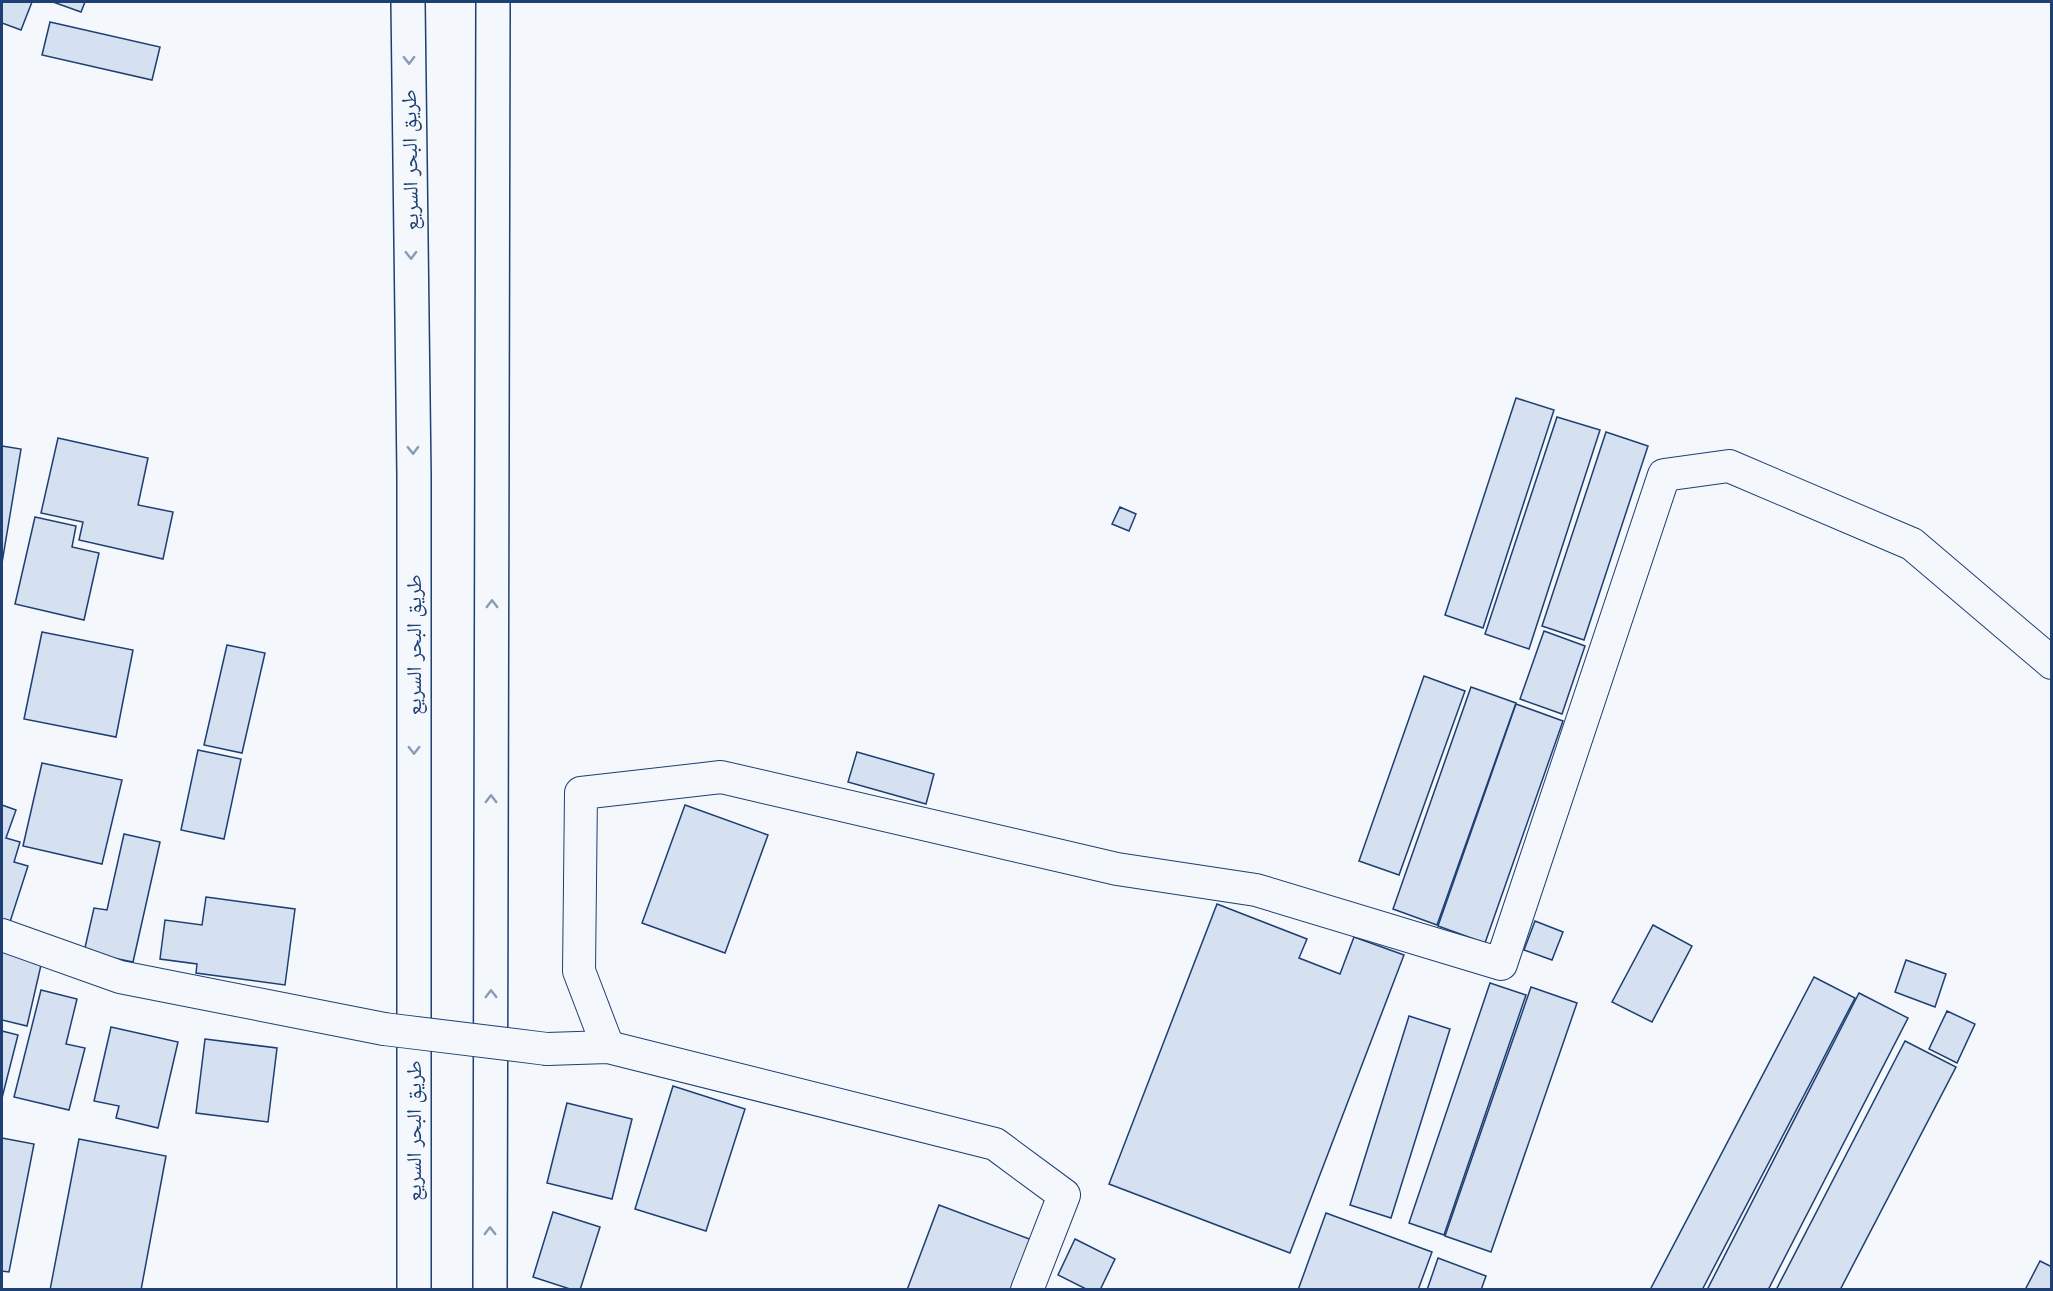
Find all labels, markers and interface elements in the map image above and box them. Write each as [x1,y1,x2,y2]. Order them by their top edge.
one-way arrow [402,55,415,64]
street label: طريق البحر السريع [395,89,424,231]
one-way arrow [405,250,417,259]
one-way arrow [407,445,419,454]
street label: طريق البحر السريع [400,574,427,716]
one-way arrow [486,600,498,609]
one-way arrow [408,745,420,754]
one-way arrow [485,795,497,804]
one-way arrow [485,990,497,999]
street label: طريق البحر السريع [400,1060,427,1202]
one-way arrow [484,1227,497,1236]

